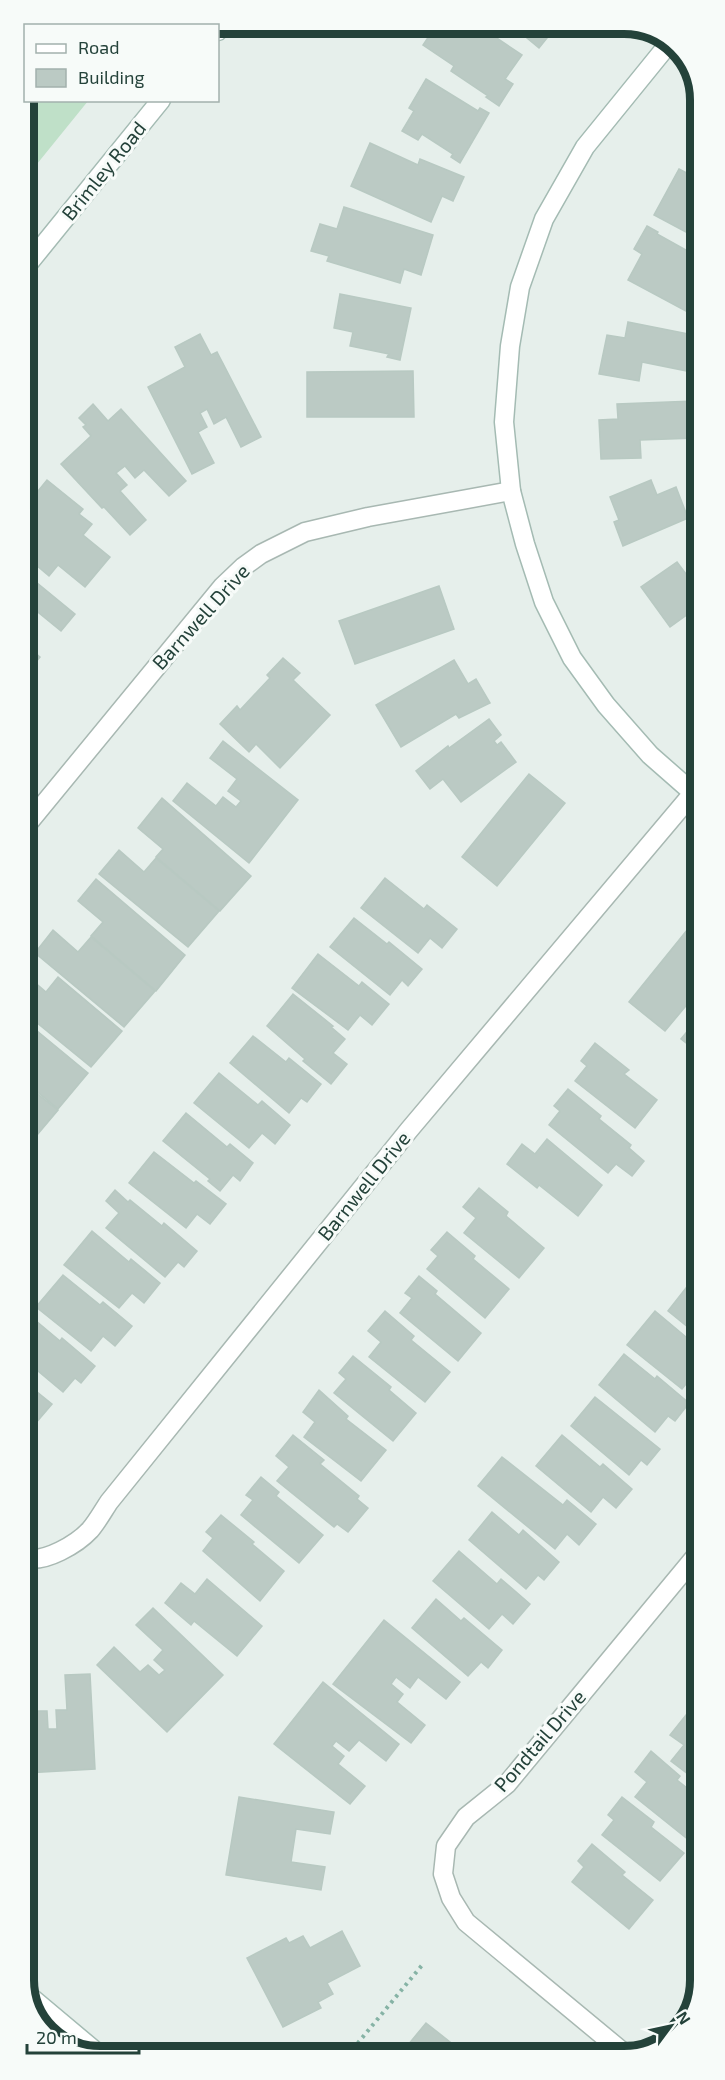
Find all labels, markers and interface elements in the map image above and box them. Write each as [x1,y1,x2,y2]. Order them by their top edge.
legend [24,24,219,102]
text: Road [78,36,119,58]
text: Building [78,66,145,88]
street label: Brimley Road [56,116,150,225]
street label: Barnwell Drive [147,559,254,674]
street label: Barnwell Drive [312,1126,415,1245]
street label: Pondtail Drive [489,1685,590,1796]
north arrow [641,1996,701,2056]
text: N [673,2008,695,2028]
scale bar [27,2017,140,2055]
text: 20 m [36,2026,77,2048]

